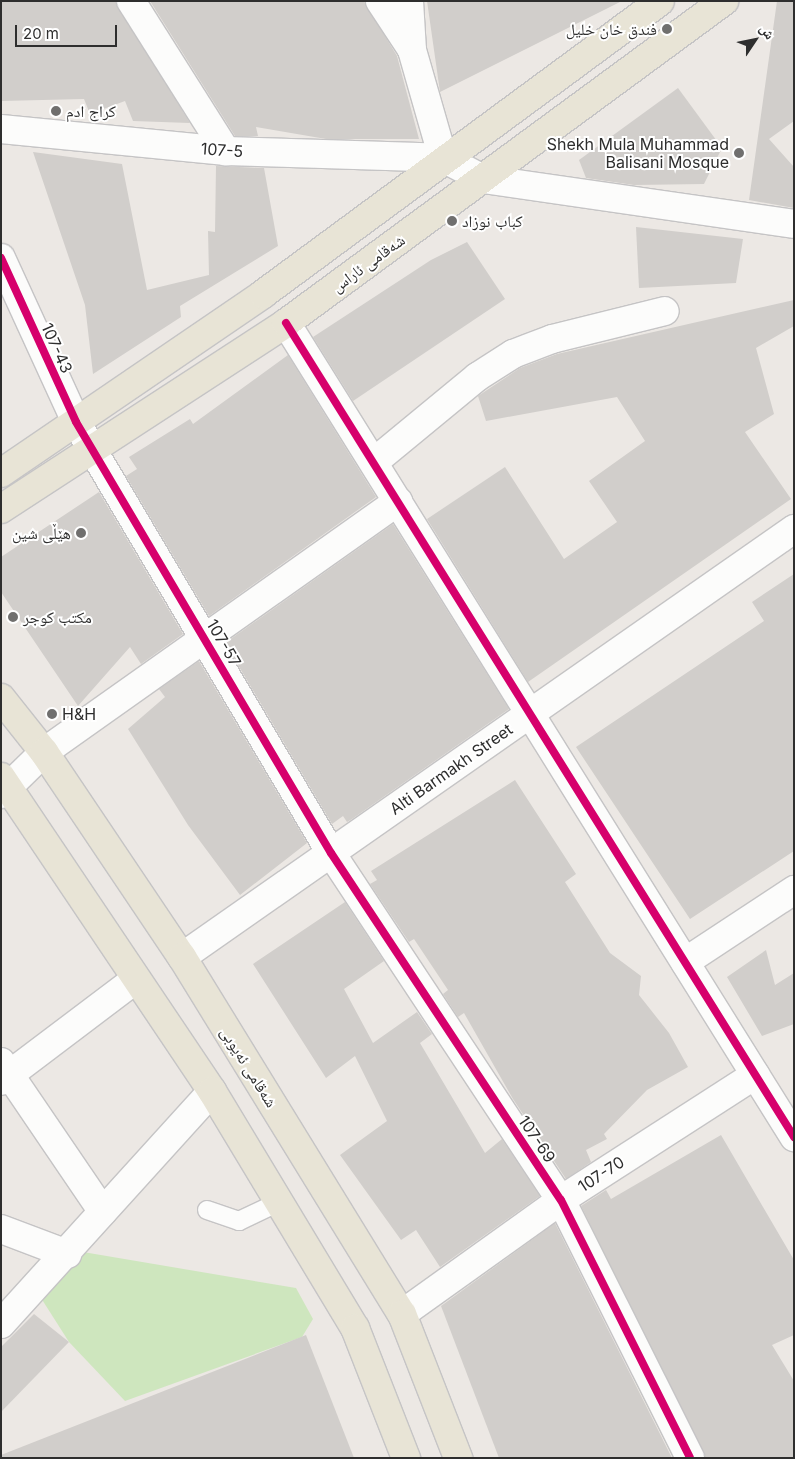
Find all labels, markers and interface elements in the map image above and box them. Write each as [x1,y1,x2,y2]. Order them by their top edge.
scale bar [18,15,120,47]
north arrow [730,15,780,65]
place label: فندق خان خليل [566,19,657,39]
text: ش [757,20,779,42]
marker: فندق خان خليل [661,23,673,35]
text: 20 m [23,24,59,43]
place label: كراج ادم [66,101,116,121]
marker: كراج ادم [50,105,62,117]
place label: Shekh Mula Muhammad Balisani Mosque [547,134,729,172]
street label: 107-5 [200,139,244,161]
marker: Shekh Mula Muhammad Balisani Mosque [733,147,745,159]
place label: كباب نوزاد [462,211,523,231]
marker: كباب نوزاد [446,215,458,227]
street label: شەقامی ئاراس [328,230,408,296]
street label: 107-43 [37,320,77,376]
place label: هێڵی شین [12,523,71,543]
marker: هێڵی شین [75,527,87,539]
place label: مكتب كوجر [23,607,92,627]
marker: مكتب كوجر [7,611,19,623]
street label: 107-57 [203,616,245,670]
place label: H&H [62,704,96,724]
marker: H&H [46,708,58,720]
street label: Alti Barmakh Street [386,719,516,819]
street label: شەقامی ئەیوبی [217,1023,281,1111]
street label: 107-69 [514,1112,560,1166]
street label: 107-70 [574,1152,628,1196]

